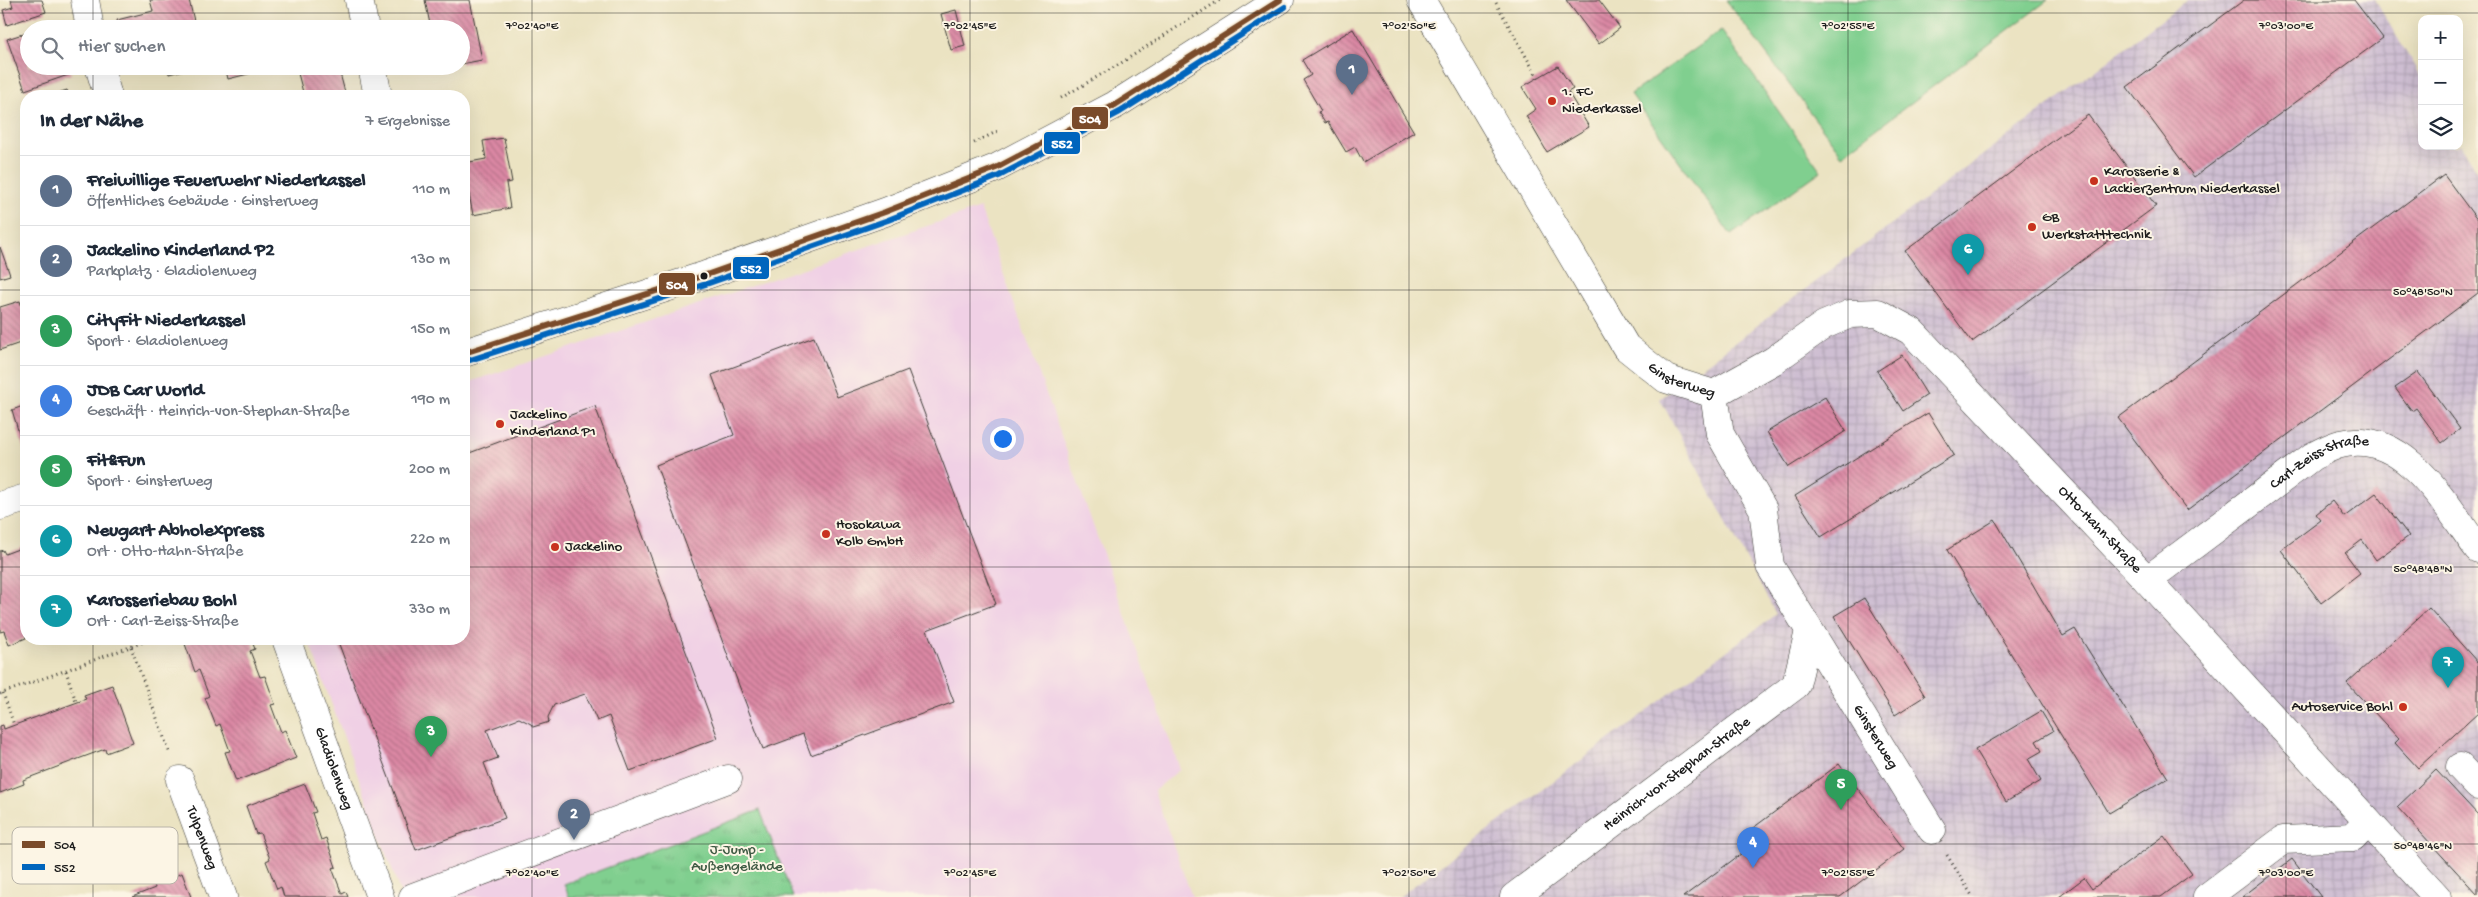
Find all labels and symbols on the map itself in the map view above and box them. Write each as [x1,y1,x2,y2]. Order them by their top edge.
text: 7°02'40"E [505,20,559,34]
text: 7°02'45"E [943,20,996,34]
text: 7°02'50"E [1382,20,1436,34]
text: 7°02'55"E [1821,20,1875,34]
text: 7°03'00"E [2258,20,2313,34]
pin: 1 [1336,54,1368,95]
place label: 1. FC Niederkassel [1561,83,1642,118]
marker: 1. FC Niederkassel [1546,95,1558,107]
line badge: 504 [1071,106,1109,130]
text: 504 [1079,112,1101,129]
line badge: 552 [1043,131,1081,155]
text: 552 [1051,137,1073,154]
place label: Karosserie & Lackierzentrum Niederkassel [2104,163,2280,198]
marker: Karosserie & Lackierzentrum Niederkassel [2088,175,2100,187]
place label: GB Werkstatttechnik [2042,209,2152,244]
marker: GB Werkstatttechnik [2026,221,2038,233]
pin: 6 [1952,234,1984,275]
line badge: 552 [732,256,770,280]
text: 552 [740,262,762,279]
unlabelled marker [699,271,709,281]
line badge: 504 [658,272,696,296]
text: 504 [666,278,688,295]
text: 50°48'50"N [2393,286,2453,300]
street label: Ginsterweg [1644,359,1717,403]
place label: Jackelino Kinderland P1 [510,406,596,441]
marker: Jackelino Kinderland P1 [494,418,506,430]
your location [990,426,1016,452]
street label: Carl-Zeiss-Straße [2267,433,2370,494]
street label: Otto-Hahn-Straße [2054,482,2146,578]
place label: Hosokawa Kolb GmbH [836,516,904,551]
marker: Hosokawa Kolb GmbH [820,528,832,540]
place label: Jackelino [565,538,622,556]
marker: Jackelino [549,541,561,553]
text: 50°48'48"N [2394,563,2453,577]
pin: 7 [2432,647,2464,688]
place label: Autoservice Bohl [2292,698,2393,716]
street label: Ginsterweg [1848,701,1902,773]
marker: Autoservice Bohl [2397,701,2409,713]
street label: Heinrich-von-Stephan-Straße [1600,713,1754,836]
pin: 3 [415,716,447,757]
street label: Gladiolenweg [310,725,357,813]
pin: 5 [1825,769,1857,810]
pin: 2 [558,799,590,840]
street label: Tulpenweg [181,803,221,872]
legend [12,827,178,884]
pin: 4 [1737,827,1769,868]
text: 504 [54,838,76,855]
text: 50°48'46"N [2394,840,2452,854]
park label: J-Jump - Außengelände [691,841,783,876]
text: 552 [54,861,76,878]
text: 7°02'40"E [505,867,559,881]
text: 7°02'45"E [943,867,996,881]
text: 7°02'50"E [1382,867,1436,881]
text: 7°02'55"E [1821,867,1875,881]
text: 7°03'00"E [2258,867,2313,881]

